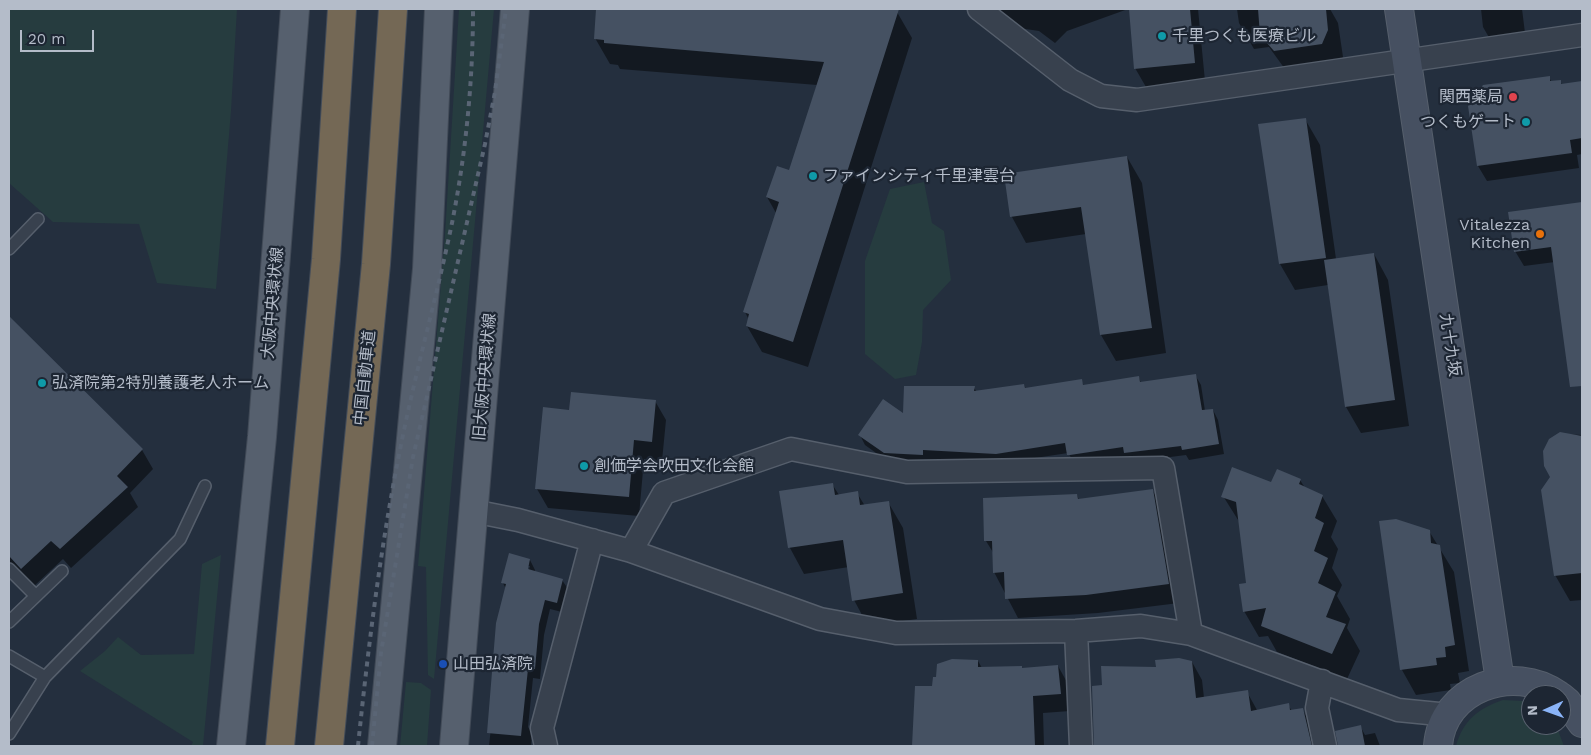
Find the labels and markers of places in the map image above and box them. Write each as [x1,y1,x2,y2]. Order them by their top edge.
place label: 千里つくも医療ビル [1172,26,1316,46]
marker: 千里つくも医療ビル [1156,30,1168,42]
place label: 関西薬局 [1439,87,1503,107]
marker: 関西薬局 [1507,91,1519,103]
place label: つくもゲート [1420,112,1516,132]
marker: つくもゲート [1520,116,1532,128]
place label: ファインシティ千里津雲台 [823,166,1015,186]
marker: ファインシティ千里津雲台 [807,170,819,182]
place label: Vitalezza Kitchen [1459,215,1530,253]
marker: Vitalezza Kitchen [1534,228,1546,240]
place label: 弘済院第2特別養護老人ホーム [52,373,269,393]
marker: 弘済院第2特別養護老人ホーム [36,377,48,389]
place label: 創価学会吹田文化会館 [594,456,754,476]
marker: 創価学会吹田文化会館 [578,460,590,472]
place label: 山田弘済院 [453,654,533,674]
marker: 山田弘済院 [437,658,449,670]

